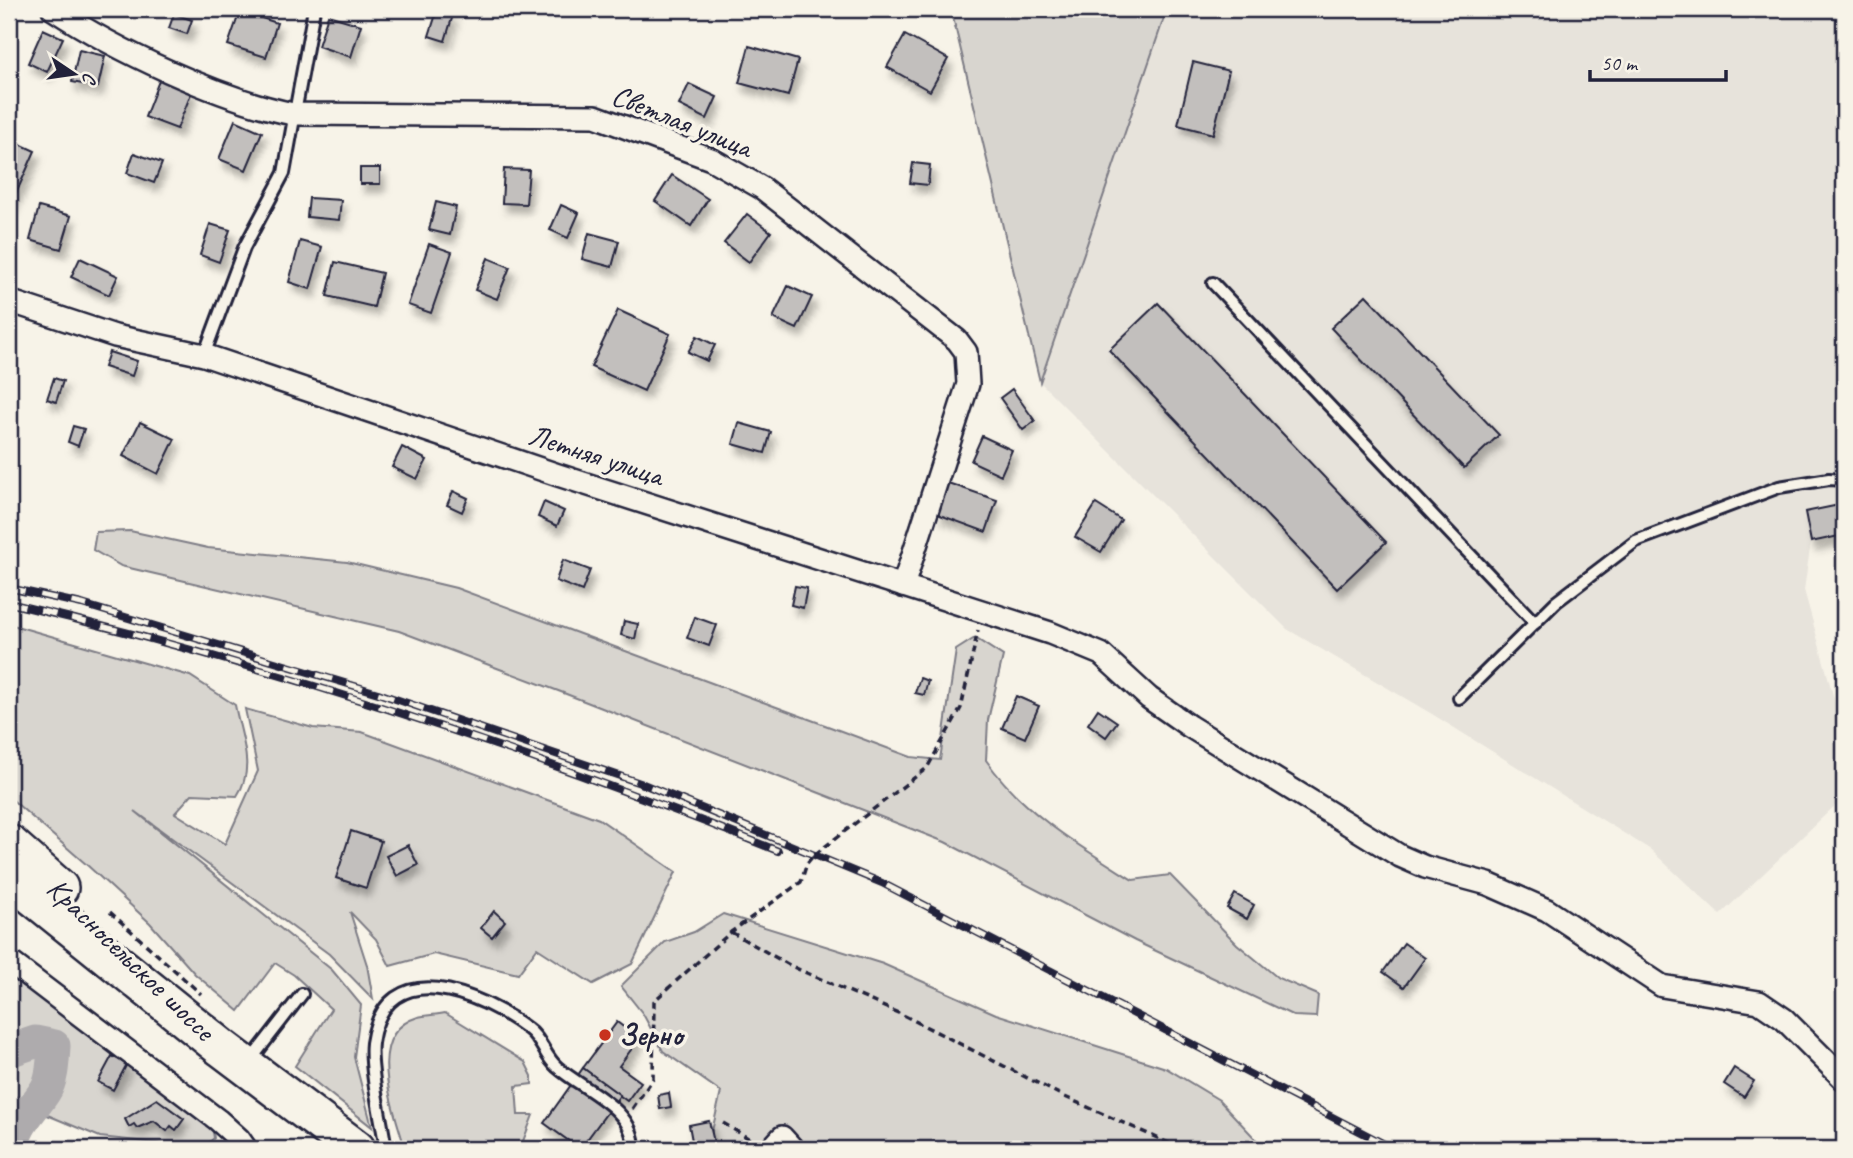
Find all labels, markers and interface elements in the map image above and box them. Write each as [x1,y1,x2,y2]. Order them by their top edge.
north arrow [38,38,108,108]
scale bar [1590,38,1727,82]
text: 50 m [1601,50,1639,76]
text: С [76,70,102,87]
street label: Светлая улица [606,76,760,167]
street label: Летняя улица [524,415,671,495]
street label: Красносельское шоссе [39,869,225,1050]
place label: Зерно [619,1016,686,1054]
marker: Зерно [597,1027,613,1043]

